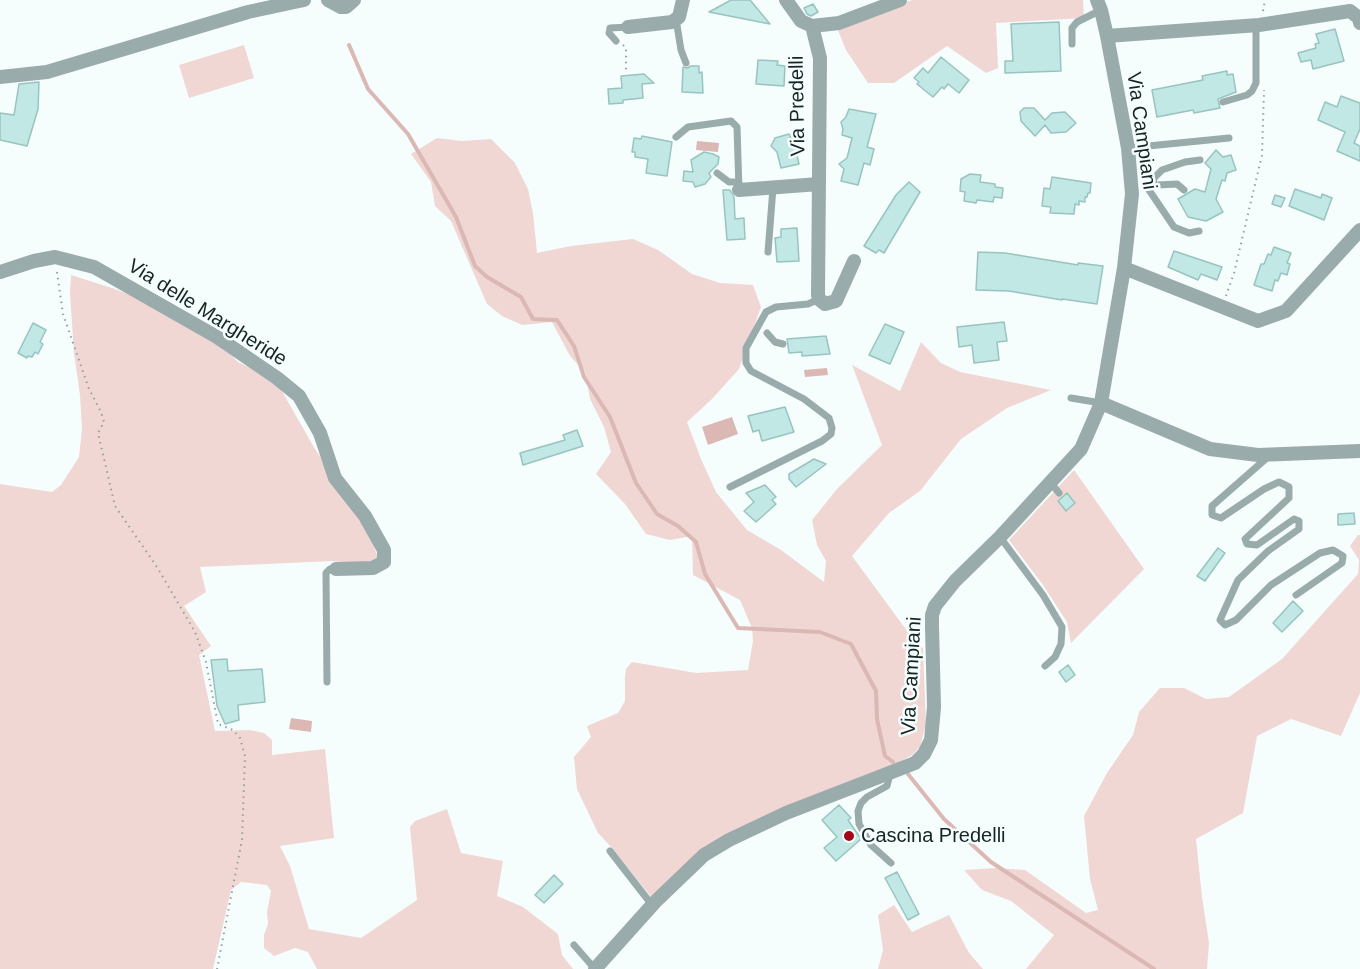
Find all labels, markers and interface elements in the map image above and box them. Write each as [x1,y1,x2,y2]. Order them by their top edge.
street label: Via Predelli [785,55,811,157]
street label: Via Campiani [1121,71,1161,191]
street label: Via delle Margheride [123,254,291,372]
street label: Via Campiani [897,616,927,736]
place label: Cascina Predelli [861,824,1006,848]
marker: Cascina Predelli [842,829,856,843]

